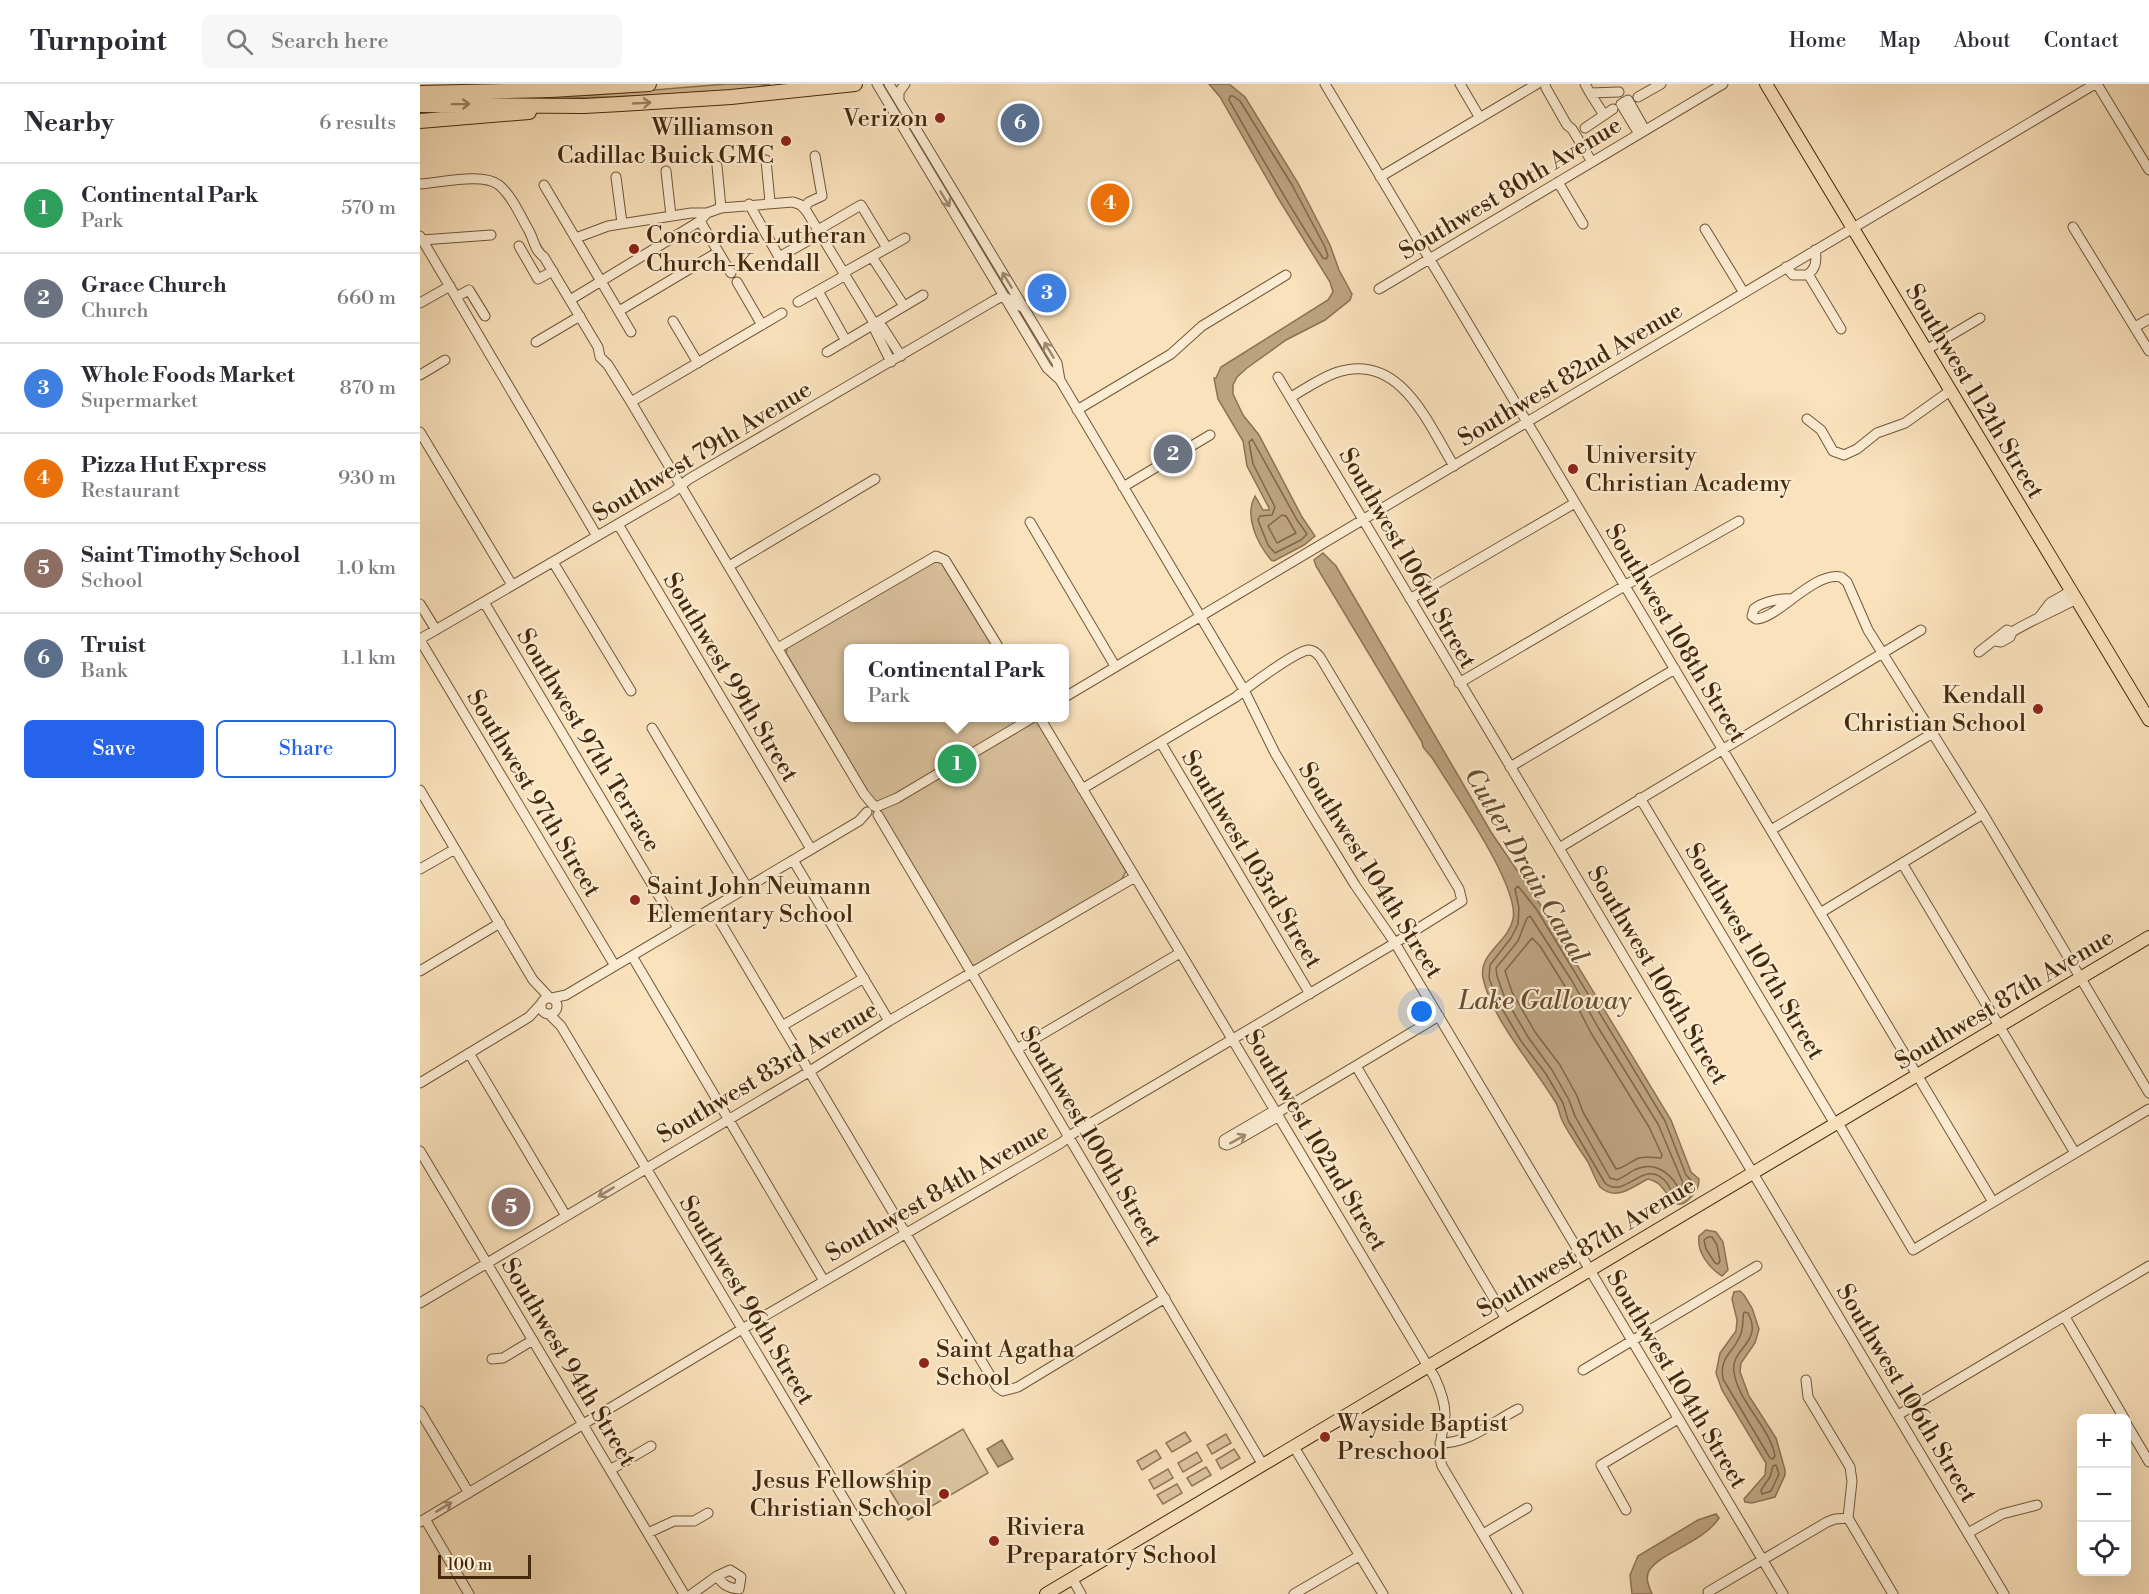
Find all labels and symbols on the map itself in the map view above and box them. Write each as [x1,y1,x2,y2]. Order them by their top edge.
one-way arrow [632,97,652,108]
one-way arrow [451,99,471,110]
pin: 6 [1000,100,1040,146]
place label: Verizon [842,104,928,134]
marker: Verizon [933,111,947,125]
street label: Southwest 80th Avenue [1394,111,1627,267]
place label: Williamson Cadillac Buick GMC [557,113,774,171]
marker: Williamson Cadillac Buick GMC [779,134,793,148]
pin: 4 [1090,180,1130,226]
one-way arrow [939,190,951,207]
place label: Concordia Lutheran Church-Kendall [646,221,866,279]
marker: Concordia Lutheran Church-Kendall [627,242,641,256]
pin: 3 [1028,270,1066,316]
one-way arrow [1000,272,1012,289]
street label: Southwest 112th Street [1898,279,2050,505]
street label: Southwest 82nd Avenue [1453,296,1688,454]
one-way arrow [1043,342,1055,359]
street label: Southwest 79th Avenue [588,375,817,529]
pin: 2 [1154,432,1192,476]
place label: University Christian Academy [1585,441,1792,499]
street label: Southwest 106th Street [1332,443,1483,675]
marker: University Christian Academy [1566,462,1580,476]
street label: Southwest 108th Street [1598,519,1753,749]
street label: Southwest 99th Street [656,567,805,788]
street label: Southwest 97th Terrace [509,623,667,858]
place label: Kendall Christian School [1844,681,2026,739]
street label: Southwest 97th Street [459,684,607,903]
marker: Kendall Christian School [2031,702,2045,716]
pin: 1 [938,742,976,786]
street label: Southwest 103rd Street [1174,745,1328,974]
street label: Southwest 104th Street [1291,757,1449,985]
water label: Cutler Drain Canal [1457,762,1595,970]
street label: Southwest 107th Street [1678,838,1831,1066]
street label: Southwest 106th Street [1580,861,1735,1091]
place label: Saint John Neumann Elementary School [647,872,871,930]
marker: Saint John Neumann Elementary School [628,893,642,907]
street label: Southwest 87th Avenue [1890,923,2119,1077]
water label: Lake Galloway [1458,985,1632,1017]
street label: Southwest 83rd Avenue [652,995,883,1151]
your location [1407,997,1436,1026]
street label: Southwest 100th Street [1013,1021,1168,1252]
street label: Southwest 102nd Street [1237,1024,1394,1257]
street label: Southwest 84th Avenue [820,1117,1055,1269]
one-way arrow [1229,1133,1247,1144]
street label: Southwest 87th Avenue [1472,1171,1701,1325]
pin: 5 [492,1184,530,1230]
one-way arrow [598,1186,615,1198]
street label: Southwest 96th Street [672,1190,821,1411]
street label: Southwest 94th Street [494,1253,643,1473]
street label: Southwest 104th Street [1599,1265,1754,1495]
street label: Southwest 106th Street [1829,1279,1984,1509]
place label: Saint Agatha School [936,1335,1075,1393]
marker: Saint Agatha School [917,1356,931,1370]
place label: Wayside Baptist Preschool [1336,1409,1509,1467]
marker: Wayside Baptist Preschool [1318,1430,1332,1444]
place label: Jesus Fellowship Christian School [750,1466,932,1524]
marker: Jesus Fellowship Christian School [937,1487,951,1501]
one-way arrow [435,1501,452,1513]
place label: Riviera Preparatory School [1006,1513,1217,1571]
marker: Riviera Preparatory School [987,1534,1001,1548]
scale bar [438,1552,531,1580]

